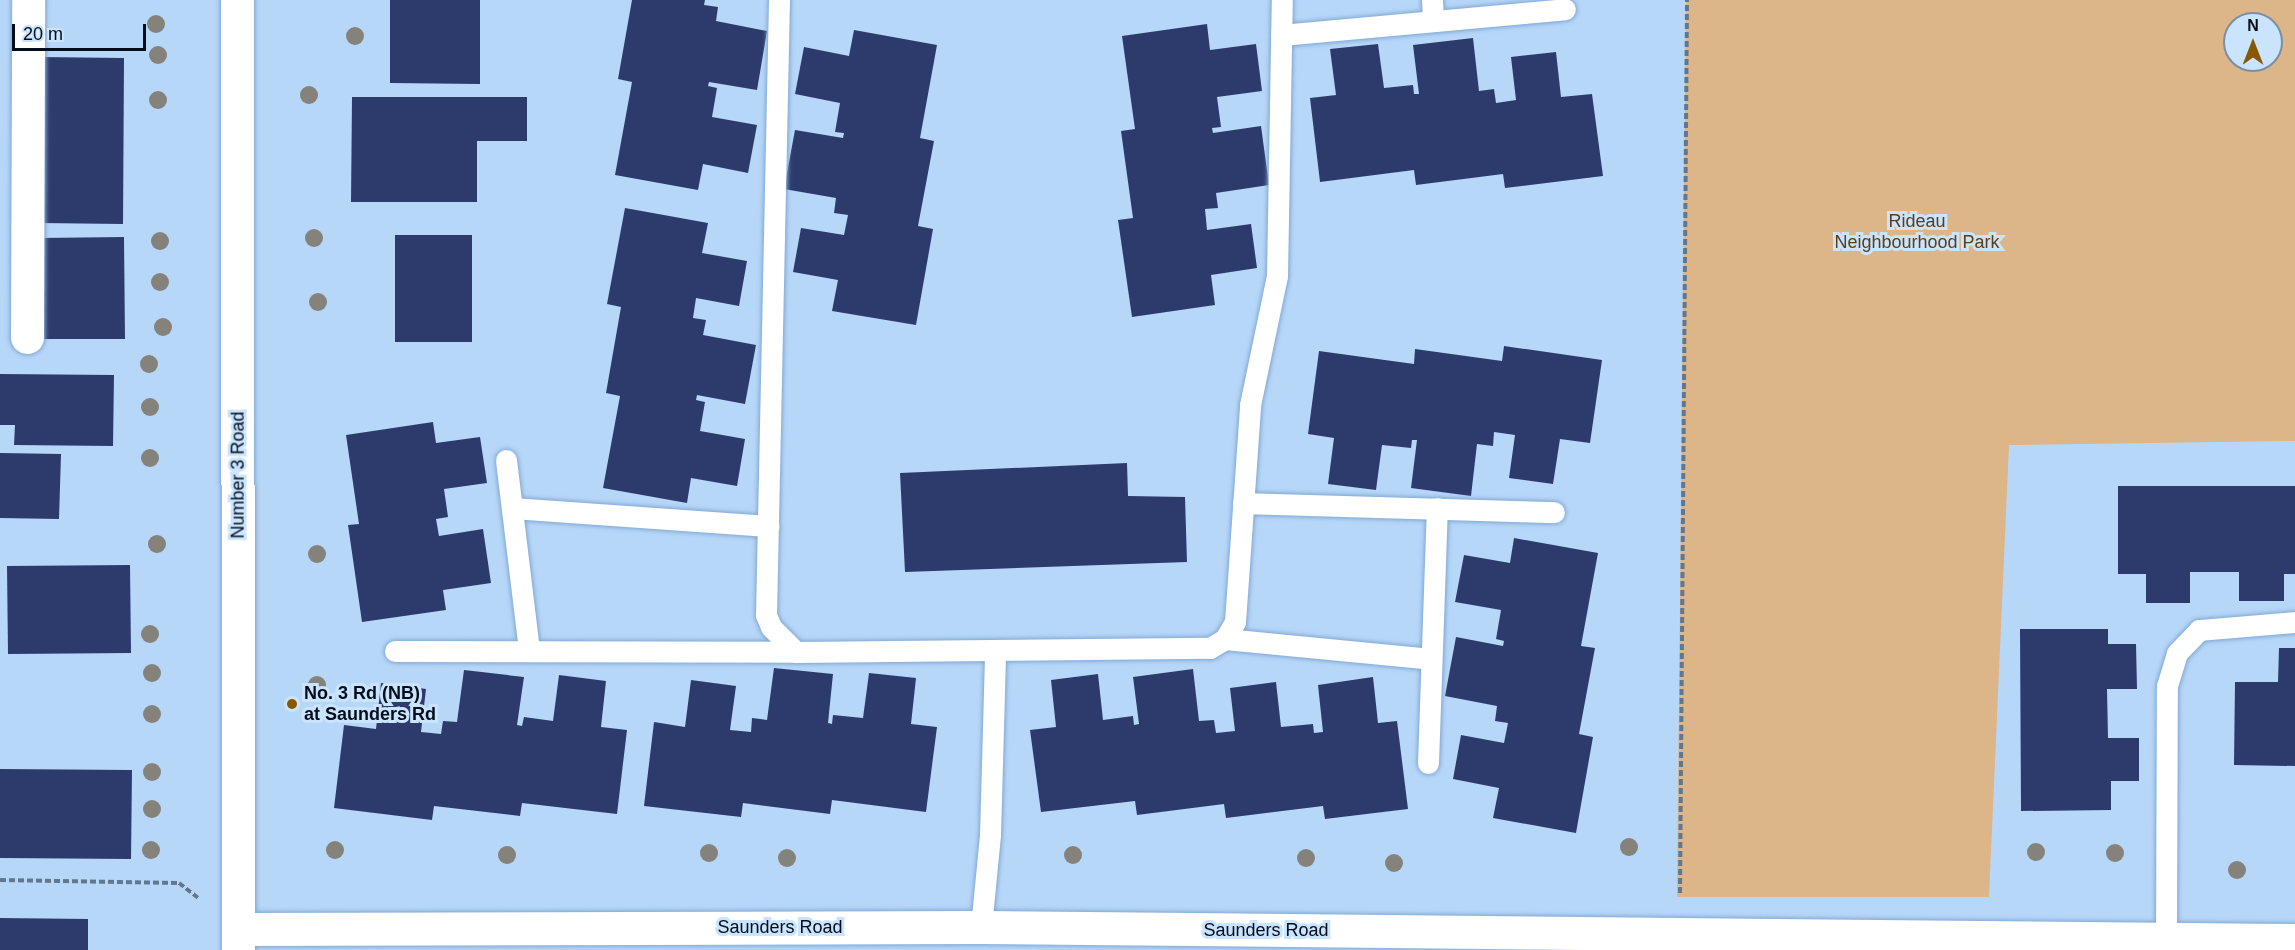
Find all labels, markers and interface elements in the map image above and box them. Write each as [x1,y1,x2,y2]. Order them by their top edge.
scale bar [15,12,148,50]
north arrow [2223,12,2283,72]
text: N [2247,17,2259,34]
text: 20 m [23,24,63,44]
park label: Rideau Neighbourhood Park [1834,211,2000,254]
street label: Number 3 Road [227,411,249,539]
place label: No. 3 Rd (NB) at Saunders Rd [304,683,436,726]
marker: No. 3 Rd (NB) at Saunders Rd [285,697,299,711]
street label: Saunders Road [717,916,843,938]
street label: Saunders Road [1203,919,1329,941]

